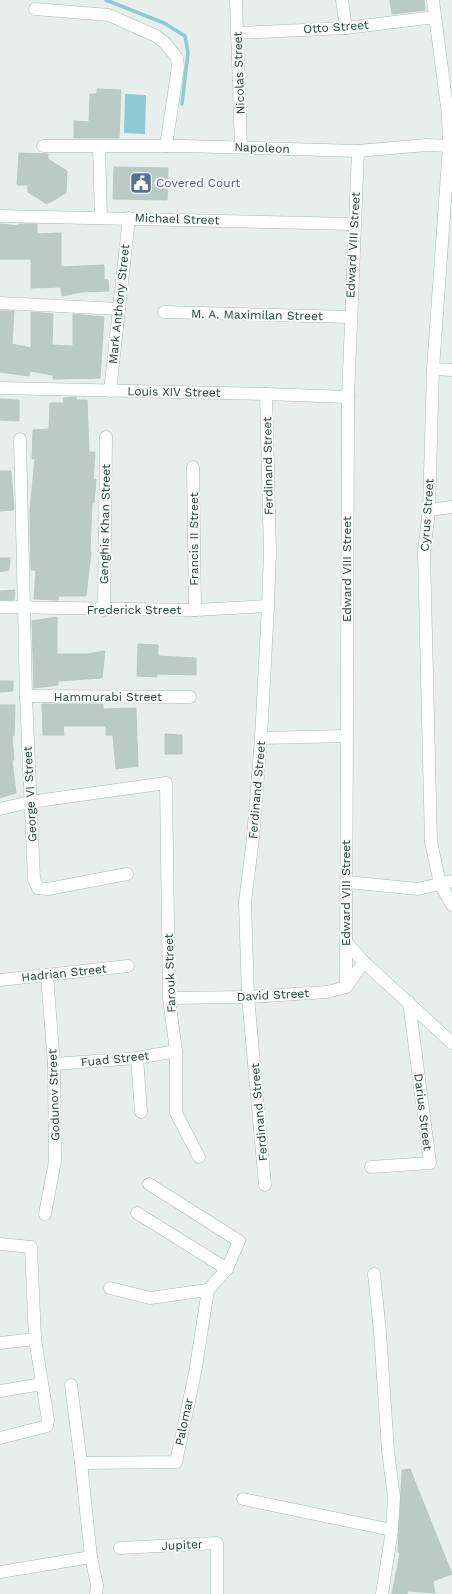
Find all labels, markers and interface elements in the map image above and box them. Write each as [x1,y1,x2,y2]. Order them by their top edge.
street label: Otto Street [303,18,369,36]
street label: Nicolas Street [231,31,247,115]
street label: Napoleon [234,140,290,156]
public building icon: Covered Court [128,170,154,196]
place label: Covered Court [156,176,240,190]
street label: Edward VIII Street [343,192,363,298]
street label: Michael Street [134,211,220,227]
street label: Mark Anthony Street [106,243,132,365]
street label: M. A. Maximilan Street [191,307,323,323]
street label: Louis XIV Street [127,384,221,400]
street label: Ferdinand Street [260,417,276,515]
street label: Genghis Khan Street [97,464,113,584]
street label: Cyrus Street [417,478,437,552]
street label: Francis II Street [187,492,201,586]
street label: Edward VIII Street [340,516,354,622]
street label: Frederick Street [87,603,181,617]
street label: Hammurabi Street [54,690,162,704]
street label: Ferdinand Street [246,740,268,840]
street label: George VI Street [20,746,40,842]
street label: Edward VIII Street [339,840,353,946]
street label: Farouk Street [162,933,178,1013]
street label: Hadrian Street [21,962,107,984]
street label: David Street [236,986,310,1004]
street label: Fuad Street [80,1048,150,1070]
street label: Godunov Street [45,1049,63,1141]
street label: Ferdinand Street [248,1062,270,1162]
street label: Darius Street [411,1073,435,1151]
street label: Palomar [172,1397,196,1447]
street label: Jupiter [161,1537,203,1553]

